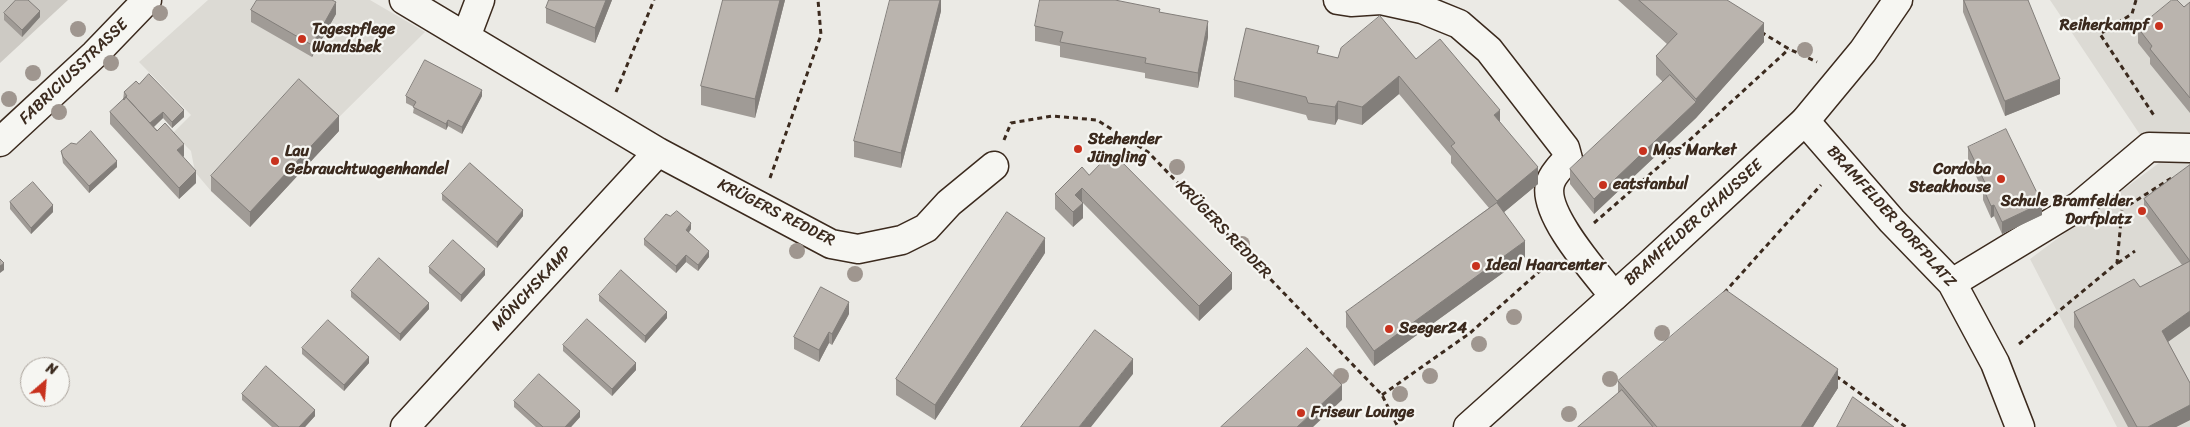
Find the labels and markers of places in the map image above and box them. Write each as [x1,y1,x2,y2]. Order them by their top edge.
place label: Reiherkampf [2060,16,2149,36]
place label: Tagespflege Wandsbek [312,20,395,58]
marker: Reiherkampf [2153,20,2165,32]
marker: Tagespflege Wandsbek [296,33,308,45]
place label: Stehender Jüngling [1088,130,1161,168]
place label: Mas Market [1653,141,1736,161]
place label: Lau Gebrauchtwagenhandel [285,142,449,180]
marker: Stehender Jüngling [1072,143,1084,155]
marker: Mas Market [1637,145,1649,157]
marker: Lau Gebrauchtwagenhandel [269,155,281,167]
place label: Cordoba Steakhouse [1909,160,1991,198]
marker: Cordoba Steakhouse [1995,173,2007,185]
place label: eatstanbul [1613,175,1688,195]
marker: eatstanbul [1597,179,1609,191]
place label: Schule Bramfelder Dorfplatz [2001,192,2132,230]
marker: Schule Bramfelder Dorfplatz [2136,205,2148,217]
place label: Ideal Haarcenter [1486,256,1606,276]
marker: Ideal Haarcenter [1470,260,1482,272]
place label: Seeger24 [1399,319,1467,339]
marker: Seeger24 [1383,323,1395,335]
place label: Friseur Lounge [1311,403,1414,423]
marker: Friseur Lounge [1295,407,1307,419]

